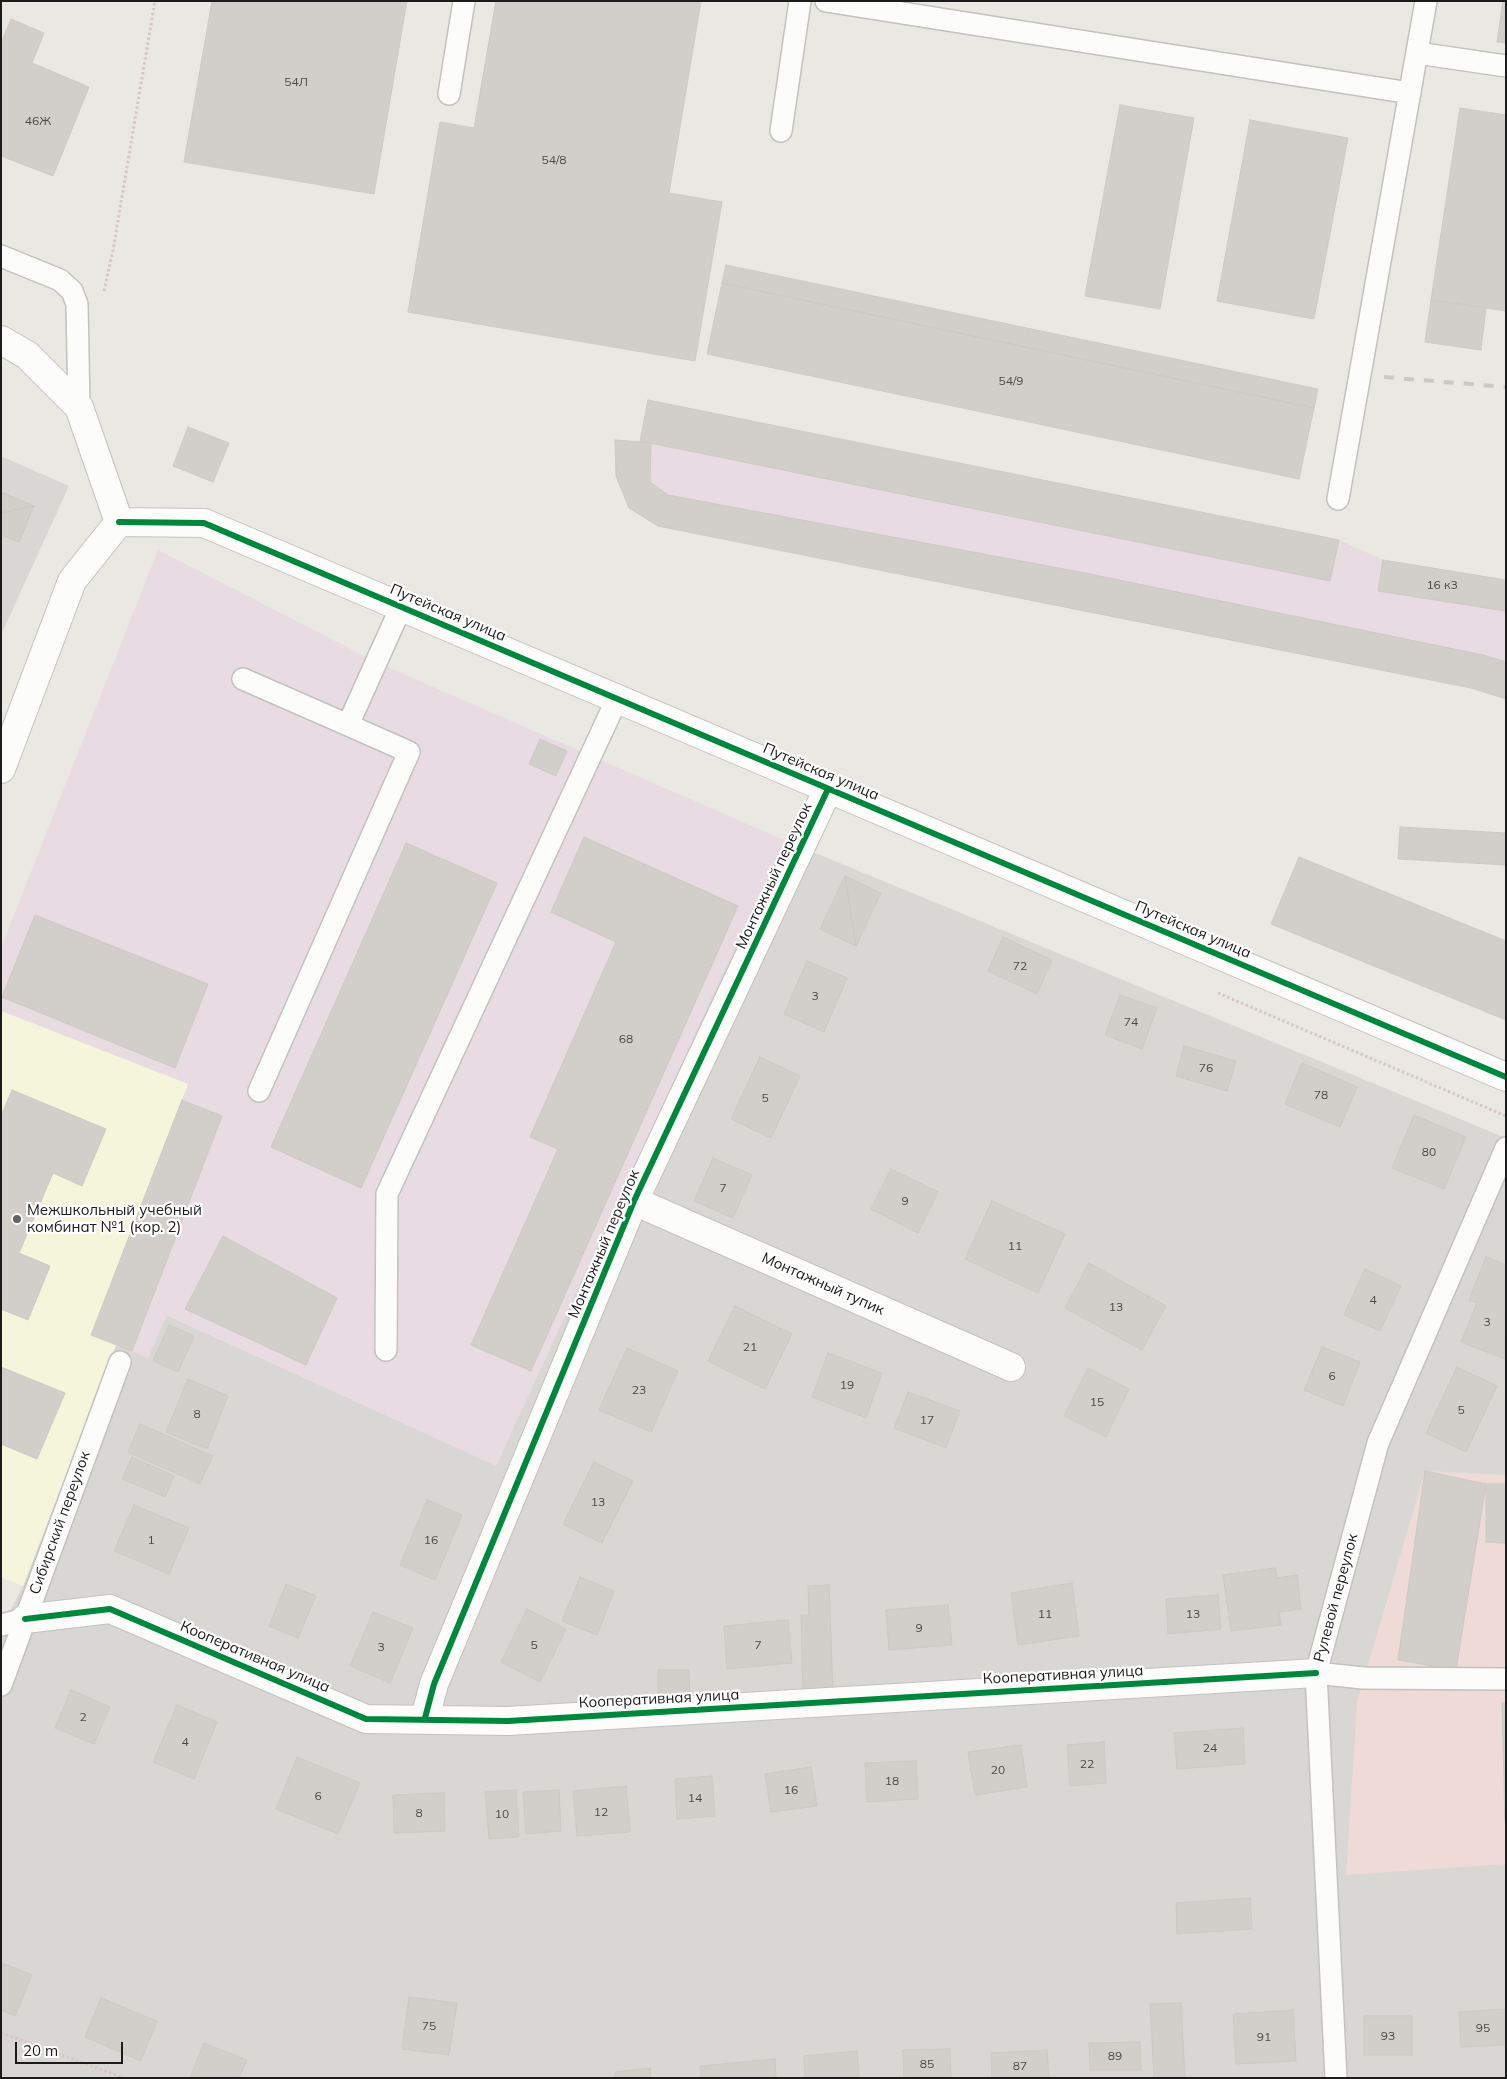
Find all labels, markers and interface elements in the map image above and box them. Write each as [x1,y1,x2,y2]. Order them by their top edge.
house number: 54Л [284,75,308,89]
house number: 46Ж [25,114,51,128]
house number: 54/8 [541,153,567,167]
house number: 54/9 [998,374,1024,388]
house number: 16 к3 [1426,578,1458,592]
street label: Путейская улица [387,580,509,646]
street label: Путейская улица [760,739,882,805]
street label: Монтажный переулок [732,800,816,952]
street label: Путейская улица [1132,897,1254,963]
house number: 72 [1013,959,1027,973]
house number: 3 [811,989,819,1003]
house number: 74 [1124,1015,1138,1029]
house number: 68 [619,1032,633,1046]
house number: 76 [1199,1061,1213,1075]
house number: 78 [1314,1088,1328,1102]
house number: 5 [761,1091,769,1105]
house number: 80 [1422,1145,1436,1159]
street label: Монтажный переулок [565,1167,643,1321]
house number: 7 [719,1181,727,1195]
house number: 9 [901,1194,909,1208]
place label: Межшкольный учебный комбинат №1 (кор. 2) [27,1201,202,1236]
marker: Межшкольный учебный комбинат №1 (кор. 2) [11,1213,23,1225]
house number: 11 [1008,1239,1022,1253]
street label: Монтажный тупик [759,1249,887,1319]
house number: 4 [1369,1293,1377,1307]
house number: 13 [1109,1300,1123,1314]
house number: 3 [1483,1315,1491,1329]
house number: 21 [743,1340,757,1354]
house number: 6 [1328,1369,1336,1383]
house number: 19 [840,1378,854,1392]
house number: 23 [632,1383,646,1397]
house number: 15 [1090,1395,1104,1409]
house number: 5 [1457,1403,1465,1417]
house number: 8 [193,1407,201,1421]
house number: 17 [920,1413,934,1427]
street label: Сибирский переулок [26,1449,94,1597]
house number: 13 [591,1495,605,1509]
street label: Рулевой переулок [1310,1532,1362,1664]
house number: 1 [147,1533,155,1547]
house number: 16 [424,1533,438,1547]
house number: 11 [1038,1607,1052,1621]
house number: 13 [1186,1607,1200,1621]
street label: Кооперативная улица [177,1617,333,1697]
house number: 9 [915,1621,923,1635]
house number: 5 [530,1638,538,1652]
house number: 7 [754,1638,762,1652]
house number: 3 [377,1640,385,1654]
street label: Кооперативная улица [982,1662,1144,1688]
street label: Кооперативная улица [578,1686,740,1712]
house number: 2 [79,1710,87,1724]
house number: 4 [181,1735,189,1749]
house number: 24 [1203,1741,1217,1755]
house number: 22 [1080,1757,1094,1771]
house number: 20 [991,1763,1005,1777]
house number: 18 [885,1774,899,1788]
house number: 16 [784,1783,798,1797]
house number: 6 [314,1789,322,1803]
house number: 14 [688,1791,702,1805]
house number: 12 [594,1805,608,1819]
house number: 8 [415,1806,423,1820]
house number: 10 [495,1807,509,1821]
house number: 75 [422,2019,436,2033]
house number: 95 [1476,2021,1490,2035]
house number: 93 [1381,2029,1395,2043]
house number: 91 [1257,2030,1271,2044]
scale bar [18,2032,125,2064]
text: 20 m [23,2041,58,2060]
house number: 89 [1108,2049,1122,2063]
house number: 85 [920,2057,934,2071]
house number: 87 [1013,2059,1027,2073]

